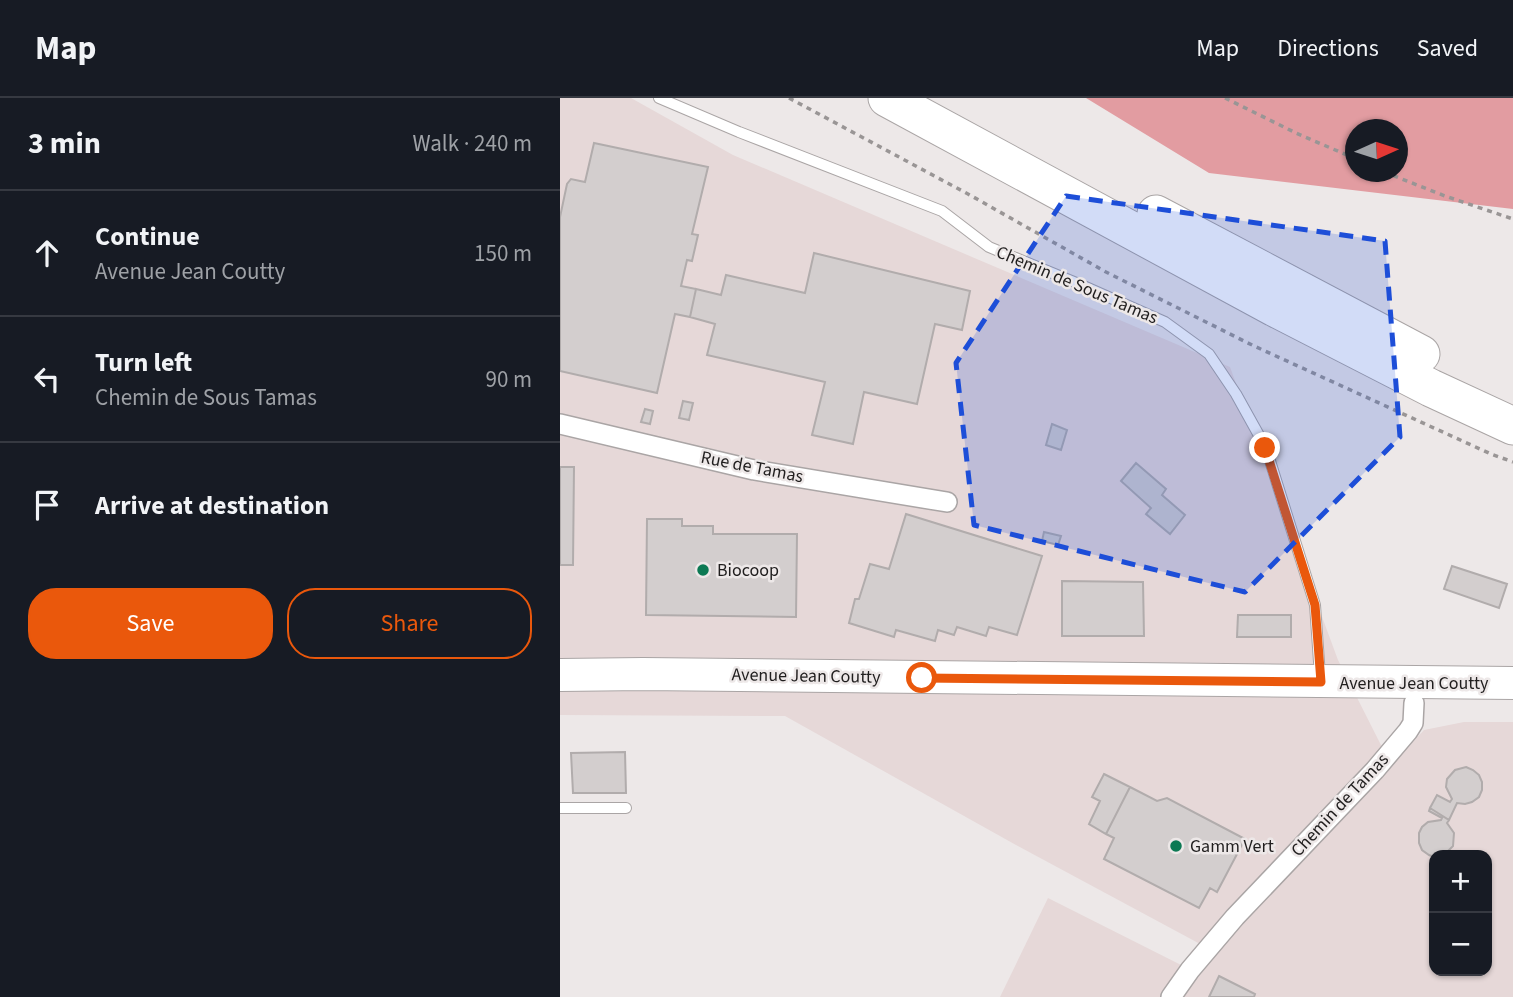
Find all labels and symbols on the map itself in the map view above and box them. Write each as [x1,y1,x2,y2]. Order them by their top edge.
north arrow [1345,119,1408,182]
street label: Chemin de Sous Tamas [992,240,1162,330]
route end [1249,432,1280,463]
street label: Rue de Tamas [699,445,805,489]
place label: Biocoop [717,558,779,583]
marker: Biocoop [695,562,711,578]
street label: Avenue Jean Coutty [731,662,881,690]
route start [906,662,937,693]
street label: Avenue Jean Coutty [1340,671,1489,696]
street label: Chemin de Tamas [1285,748,1395,862]
place label: Gamm Vert [1190,834,1274,859]
marker: Gamm Vert [1168,838,1184,854]

